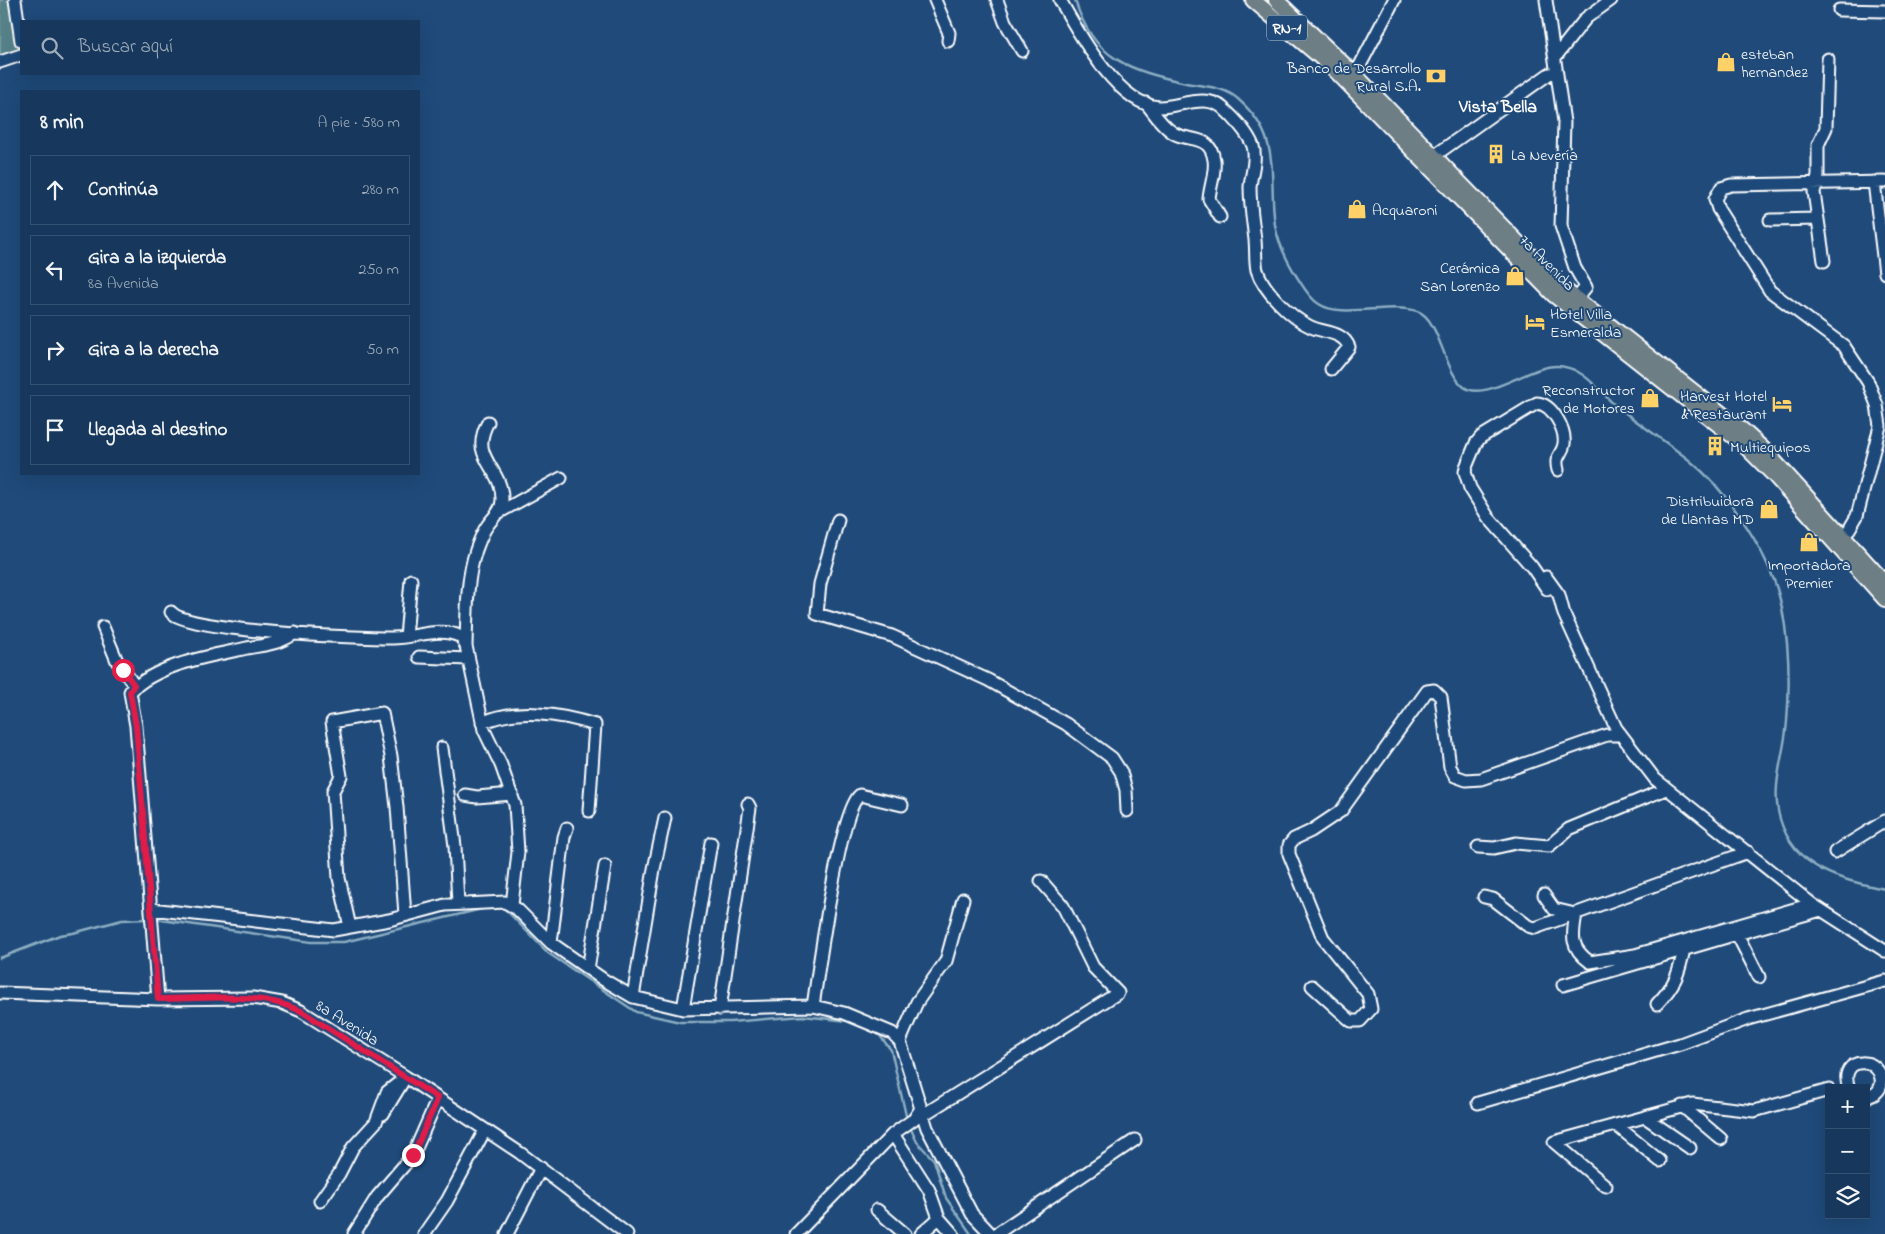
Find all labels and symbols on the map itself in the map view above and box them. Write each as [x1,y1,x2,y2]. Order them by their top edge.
road number: RN-1 [1267,15,1307,40]
place label: esteban hernandez [1741,43,1808,85]
shop icon: esteban hernandez [1715,51,1737,73]
place label: Banco de Desarrollo Rural S.A. [1286,57,1421,99]
bank icon: Banco de Desarrollo Rural S.A. [1425,65,1447,87]
district label: Vista Bella [1458,95,1537,121]
building icon: La Nevería [1485,143,1507,165]
place label: La Nevería [1511,144,1578,168]
shop icon: Acquaroni [1346,198,1368,220]
place label: Acquaroni [1372,199,1438,223]
street label: 7a Avenida [1513,230,1580,297]
place label: Cerámica San Lorenzo [1420,257,1500,299]
shop icon: Cerámica San Lorenzo [1504,265,1526,287]
place label: Hotel Villa Esmeralda [1550,303,1621,345]
hotel icon: Hotel Villa Esmeralda [1524,311,1546,333]
place label: Reconstructor de Motores [1542,379,1635,421]
place label: Harvest Hotel & Restaurant [1680,385,1768,427]
shop icon: Reconstructor de Motores [1639,387,1661,409]
hotel icon: Harvest Hotel & Restaurant [1771,393,1793,415]
building icon: Multiequipos [1704,435,1726,457]
place label: Multiequipos [1730,436,1811,460]
place label: Distribuidora de Llantas MD [1661,490,1754,532]
shop icon: Distribuidora de Llantas MD [1758,498,1780,520]
shop icon: Importadora Premier [1798,531,1820,553]
place label: Importadora Premier [1767,554,1851,596]
route start [112,659,135,682]
street label: 8a Avenida [311,995,383,1053]
route end [402,1144,425,1167]

